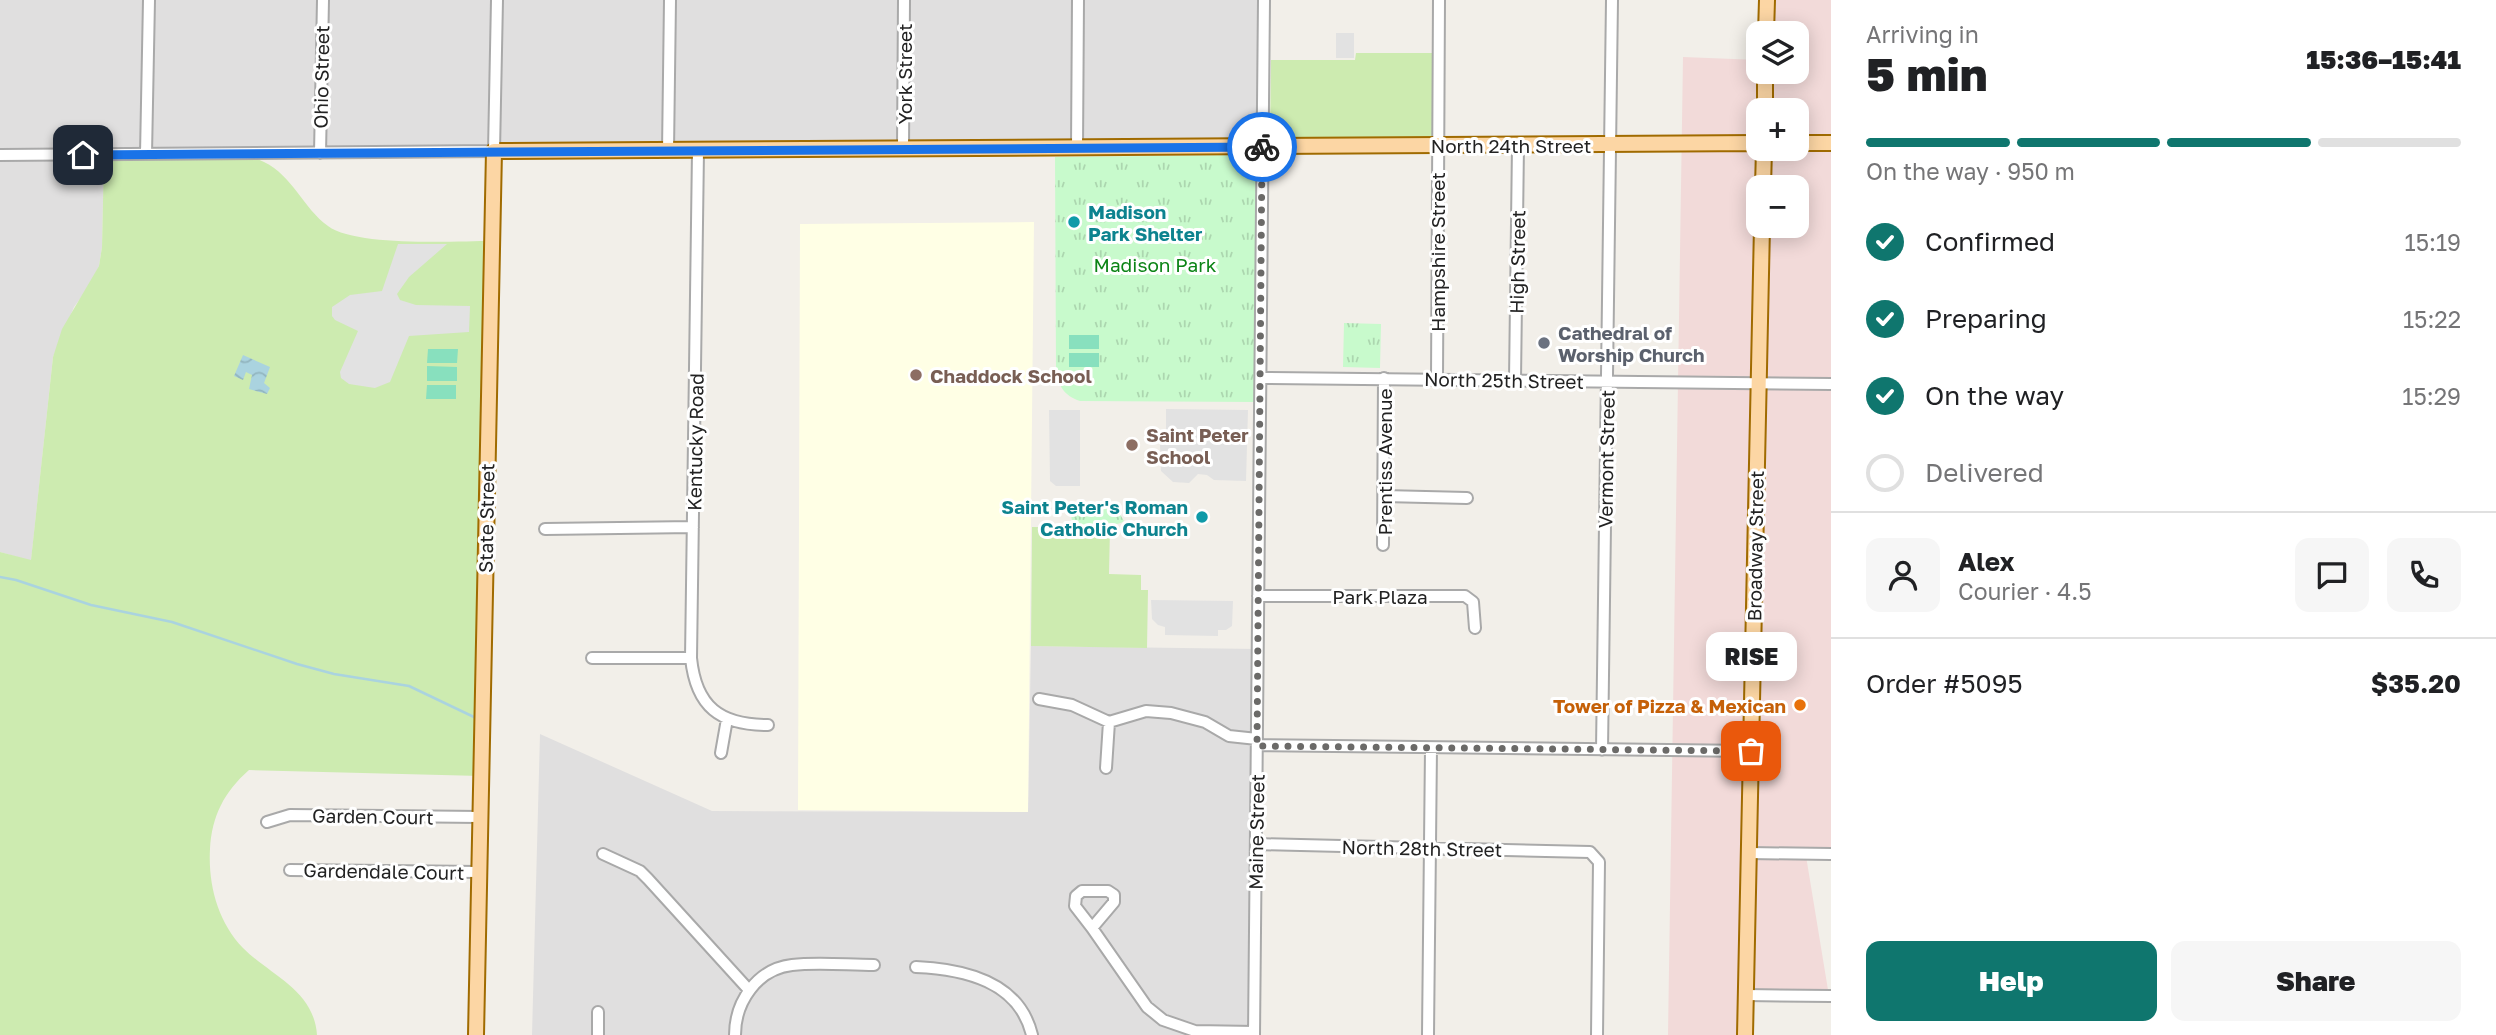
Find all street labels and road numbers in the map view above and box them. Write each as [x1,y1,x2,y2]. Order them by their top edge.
street label: York Street [893,23,916,125]
street label: Ohio Street [309,25,333,129]
street label: North 24th Street [1431,134,1591,157]
street label: Hampshire Street [1426,172,1449,332]
street label: High Street [1505,210,1529,314]
street label: North 25th Street [1424,367,1584,393]
street label: Kentucky Road [682,373,708,511]
street label: Prentiss Avenue [1373,389,1396,535]
street label: Vermont Street [1593,390,1619,528]
street label: State Street [474,463,498,573]
street label: Broadway Street [1742,470,1768,622]
street label: Park Plaza [1332,585,1428,608]
street label: Maine Street [1243,774,1269,890]
street label: Garden Court [312,803,434,829]
street label: North 28th Street [1342,835,1502,861]
street label: Gardendale Court [303,858,465,884]

